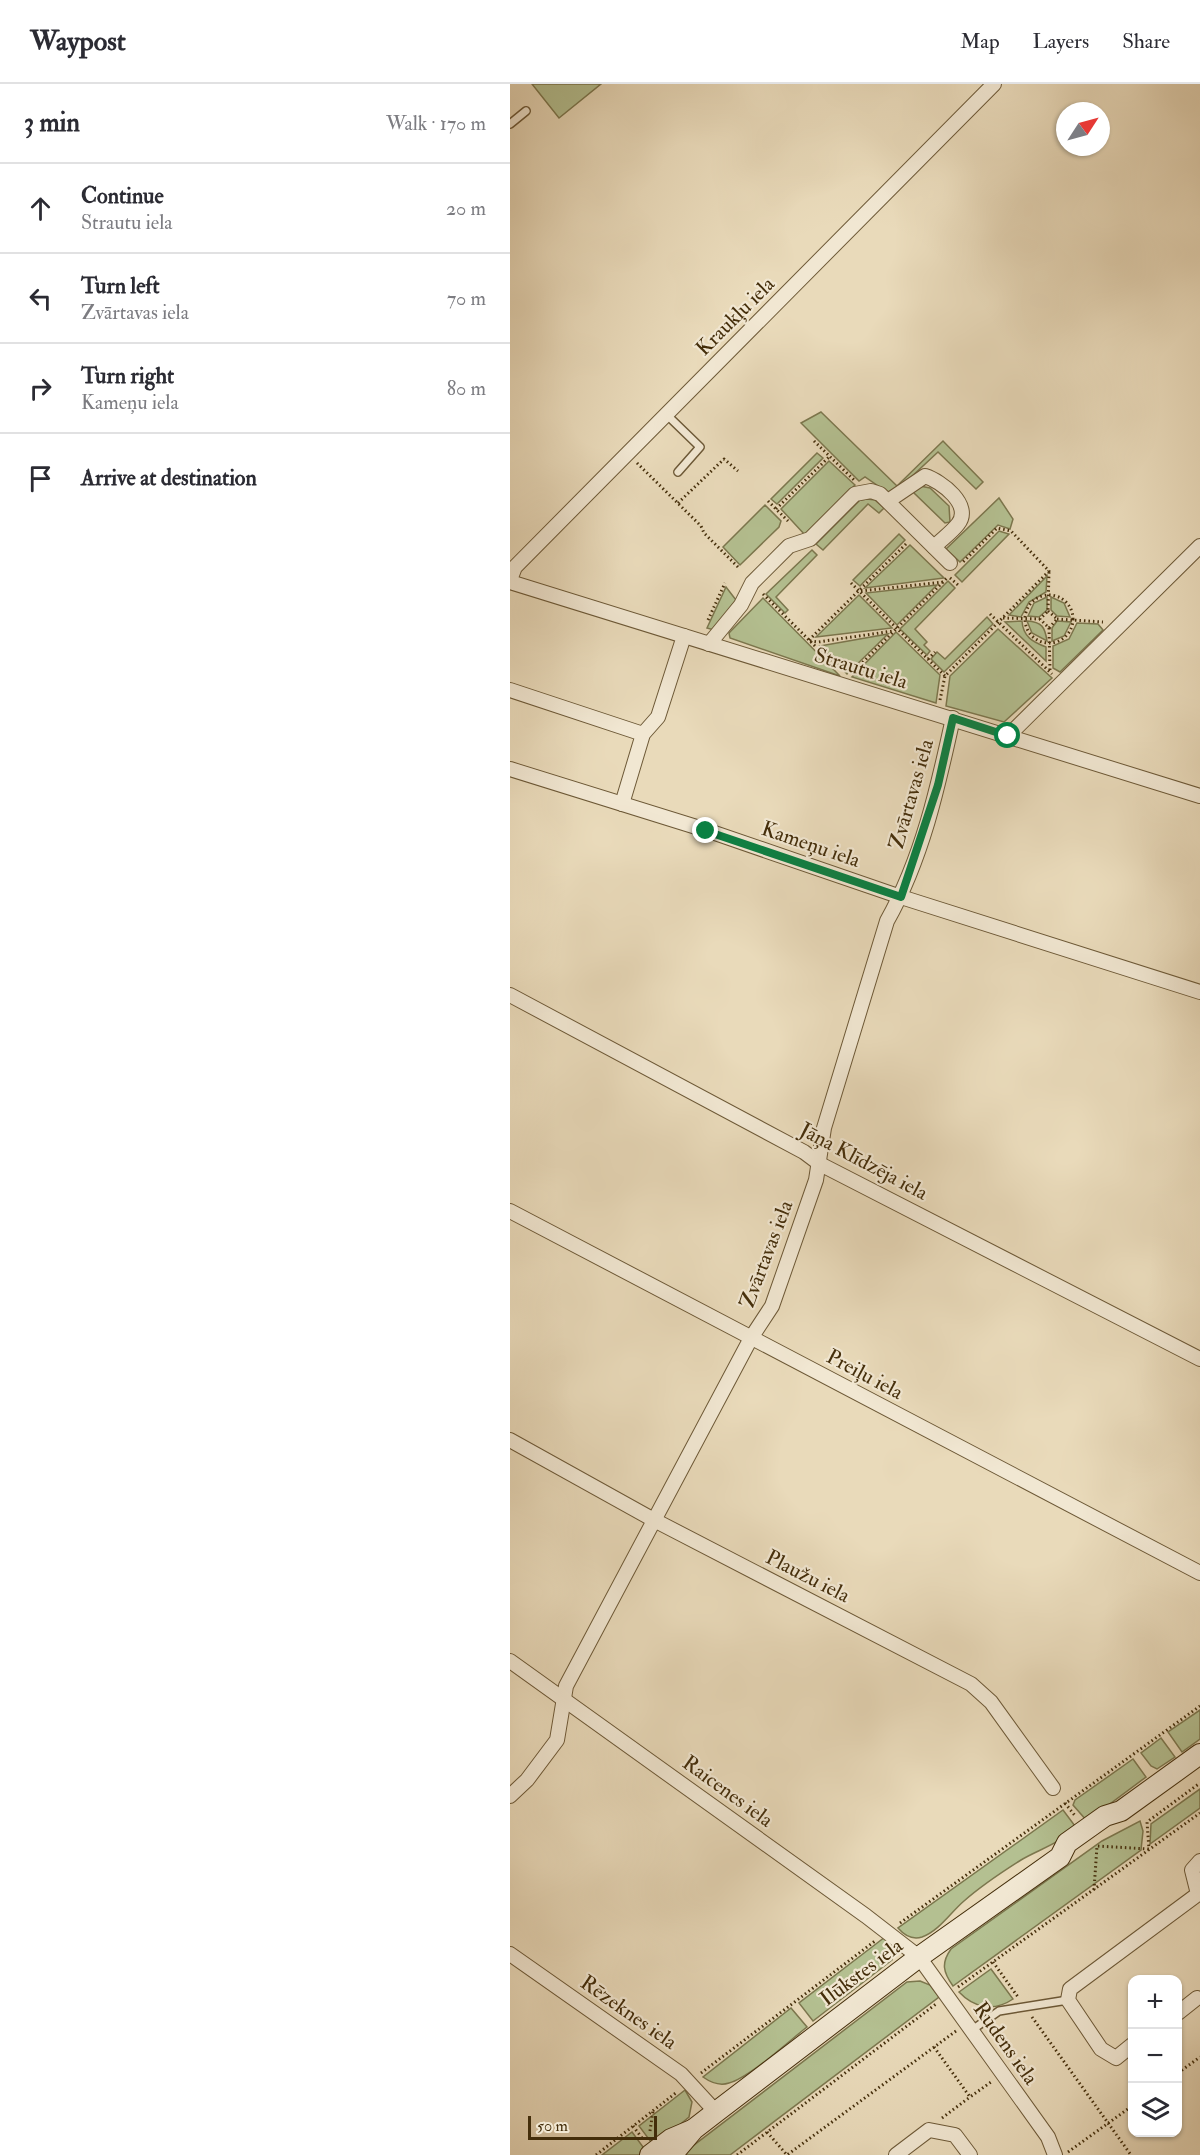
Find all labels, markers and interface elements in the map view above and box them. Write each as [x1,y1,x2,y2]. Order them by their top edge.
text: Waypost [30,24,126,59]
text: Map [960,28,1000,55]
text: Layers [1033,28,1089,55]
text: Share [1122,28,1170,55]
north arrow [1056,102,1110,156]
text: 3 min [24,107,80,139]
text: Walk · 170 m [386,111,486,136]
text: Continue [81,182,164,210]
icon: ahead [24,192,57,225]
text: 20 m [446,196,486,221]
text: Strautu iela [81,210,173,235]
street label: Kraukļu iela [690,271,781,362]
text: Turn left [81,272,160,300]
icon: left [24,282,57,315]
text: 70 m [447,286,486,311]
text: Zvārtavas iela [81,300,189,325]
text: Turn right [81,362,174,390]
icon: right [24,372,57,405]
text: 80 m [447,376,486,401]
text: Kameņu iela [81,390,179,415]
icon: arrive [24,462,57,495]
text: Arrive at destination [81,464,257,492]
street label: Strautu iela [811,642,911,696]
route start [994,722,1020,748]
street label: Zvārtavas iela [883,736,940,852]
street label: Kameņu iela [758,815,864,874]
route end [692,817,718,843]
street label: Jāņa Klīdzēja iela [794,1116,933,1207]
street label: Zvārtavas iela [734,1196,800,1312]
street label: Preiļu iela [822,1343,908,1406]
street label: Plaužu iela [761,1544,855,1609]
street label: Raicenes iela [677,1749,779,1834]
street label: Ilūkstes iela [814,1932,909,2012]
street label: Rēzeknes iela [575,1969,683,2056]
map controls [1128,1975,1182,2137]
button: + [1128,1975,1182,2029]
street label: Rudens iela [967,1996,1044,2090]
button: − [1128,2029,1182,2083]
button: layers [1128,2083,1182,2137]
scale bar [528,2113,657,2140]
text: 50 m [537,2116,568,2136]

